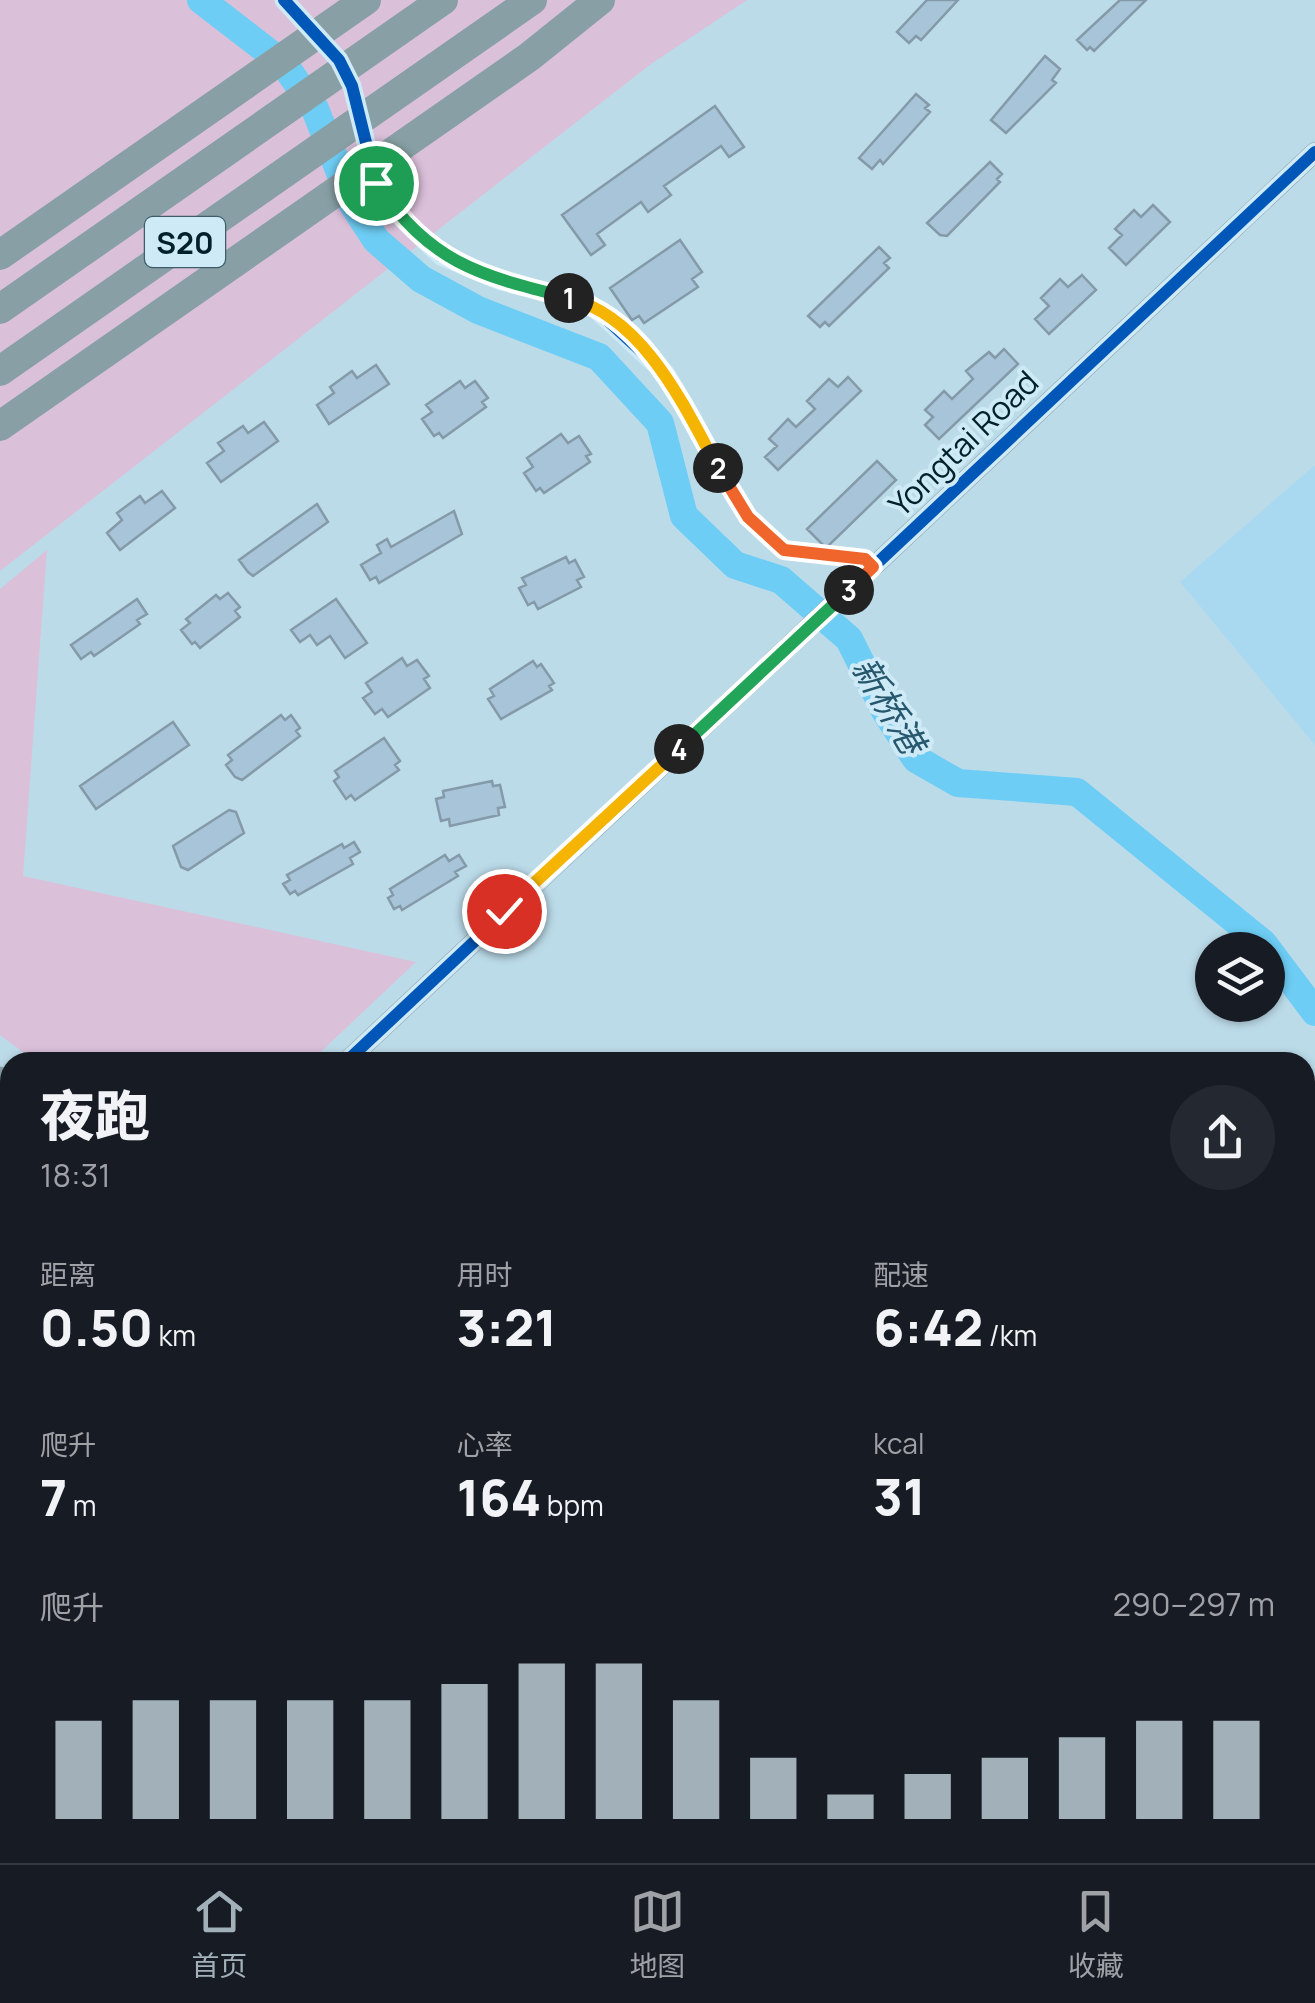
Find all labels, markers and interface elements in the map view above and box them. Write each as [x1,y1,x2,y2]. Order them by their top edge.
pin [334,141,419,226]
icon: arrive [349,156,404,211]
road number: S20 [145,217,225,267]
pin: 1 [544,273,594,323]
text: 1 [563,279,575,317]
street label: Yongtai Road [879,360,1047,526]
pin: 2 [693,443,743,493]
text: 2 [710,449,726,487]
pin: 3 [824,565,874,615]
text: 3 [841,571,857,609]
water label: 新桥港 [841,648,939,767]
pin: 4 [654,724,704,774]
text: 4 [670,730,688,768]
pin [462,869,547,954]
icon: check [477,884,532,939]
map controls [1195,932,1285,1022]
button: layers [1195,932,1285,1022]
text: 夜跑 [40,1077,150,1153]
button: share [1170,1085,1275,1190]
text: 18:31 [40,1153,111,1197]
text: 距离 [40,1255,96,1293]
text: 用时 [457,1255,513,1293]
text: 配速 [873,1255,929,1293]
text: 0.50 [40,1293,153,1361]
text: 3:21 [457,1293,557,1361]
text: 6:42 [873,1293,983,1361]
text: km [153,1316,196,1354]
text: /km [983,1316,1037,1354]
text: kcal [873,1424,924,1462]
text: 爬升 [40,1425,96,1463]
text: 心率 [457,1425,513,1463]
text: 31 [873,1462,926,1530]
text: 7 [40,1463,67,1531]
text: 164 [457,1463,541,1531]
text: m [67,1486,97,1524]
text: bpm [541,1486,604,1524]
text: 290–297 m [1113,1582,1275,1626]
text: 爬升 [40,1585,104,1629]
tab: 首页 [191,1884,247,1984]
tab: 地图 [629,1884,686,1984]
tab: 收藏 [1068,1884,1124,1984]

